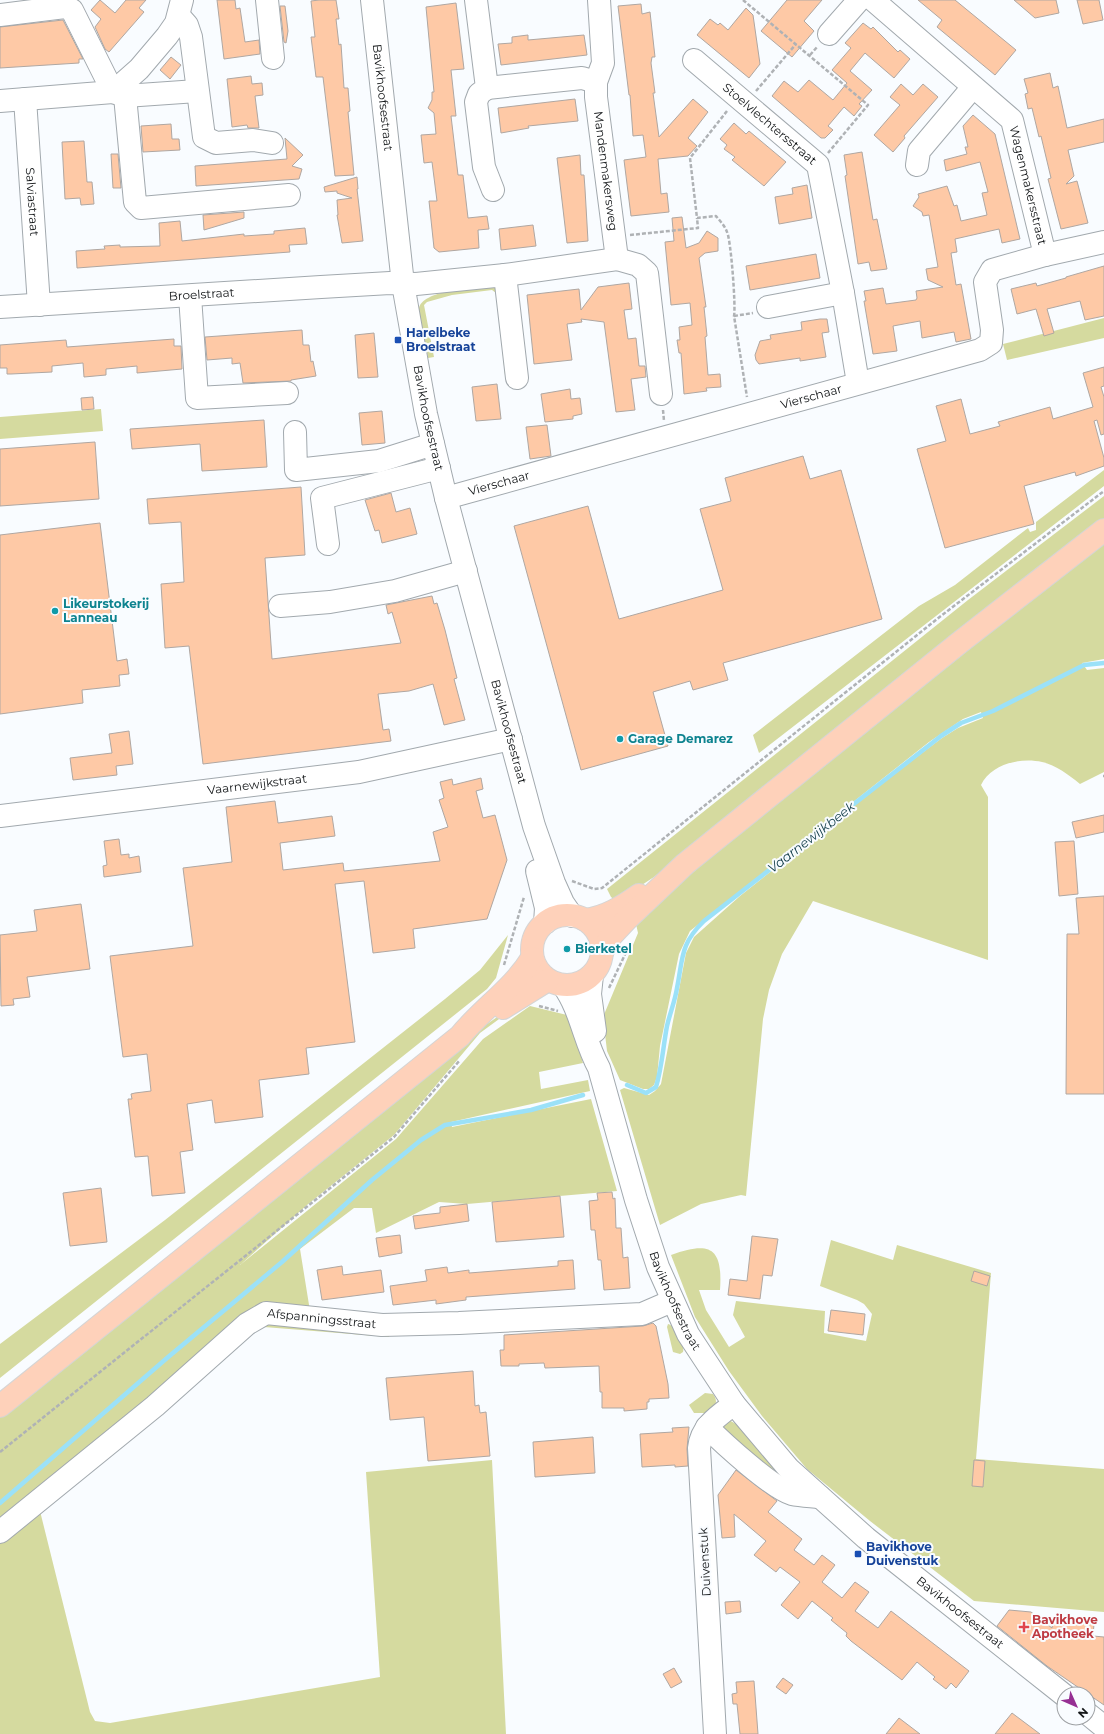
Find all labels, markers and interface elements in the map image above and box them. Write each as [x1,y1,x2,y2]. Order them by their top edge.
street label: Bavikhoofsestraat [370,43,396,152]
street label: Stoelvlechtersstraat [720,80,820,168]
street label: Mandenmakersweg [591,110,621,232]
street label: Wagenmakersstraat [1007,124,1050,247]
street label: Salviastraat [23,167,42,237]
street label: Broelstraat [168,284,235,303]
place label: Harelbeke Broelstraat [406,325,476,354]
marker: Harelbeke Broelstraat [393,335,403,345]
street label: Bavikhoofsestraat [410,364,447,472]
street label: Vierschaar [779,381,844,412]
street label: Vierschaar [466,467,531,498]
place label: Likeurstokerij Lanneau [63,596,150,625]
marker: Likeurstokerij Lanneau [50,606,60,616]
street label: Bavikhoofsestraat [488,678,530,786]
place label: Garage Demarez [628,731,733,746]
marker: Garage Demarez [615,734,625,744]
street label: Vaarnewijkstraat [206,770,308,798]
water label: Vaarnewijkbeek [764,797,859,876]
place label: Bierketel [575,941,632,956]
marker: Bierketel [562,944,572,954]
street label: Bavikhoofsestraat [646,1249,705,1353]
street label: Afspanningsstraat [267,1305,377,1331]
street label: Duivenstuk [695,1526,714,1597]
place label: Bavikhove Duivenstuk [866,1539,938,1568]
marker: Bavikhove Duivenstuk [853,1549,863,1559]
street label: Bavikhoofsestraat [914,1573,1007,1651]
place label: Bavikhove Apotheek [1031,1612,1098,1641]
marker: Bavikhove Apotheek [1019,1622,1029,1632]
north arrow [1056,1686,1096,1726]
text: N [1075,1705,1091,1721]

